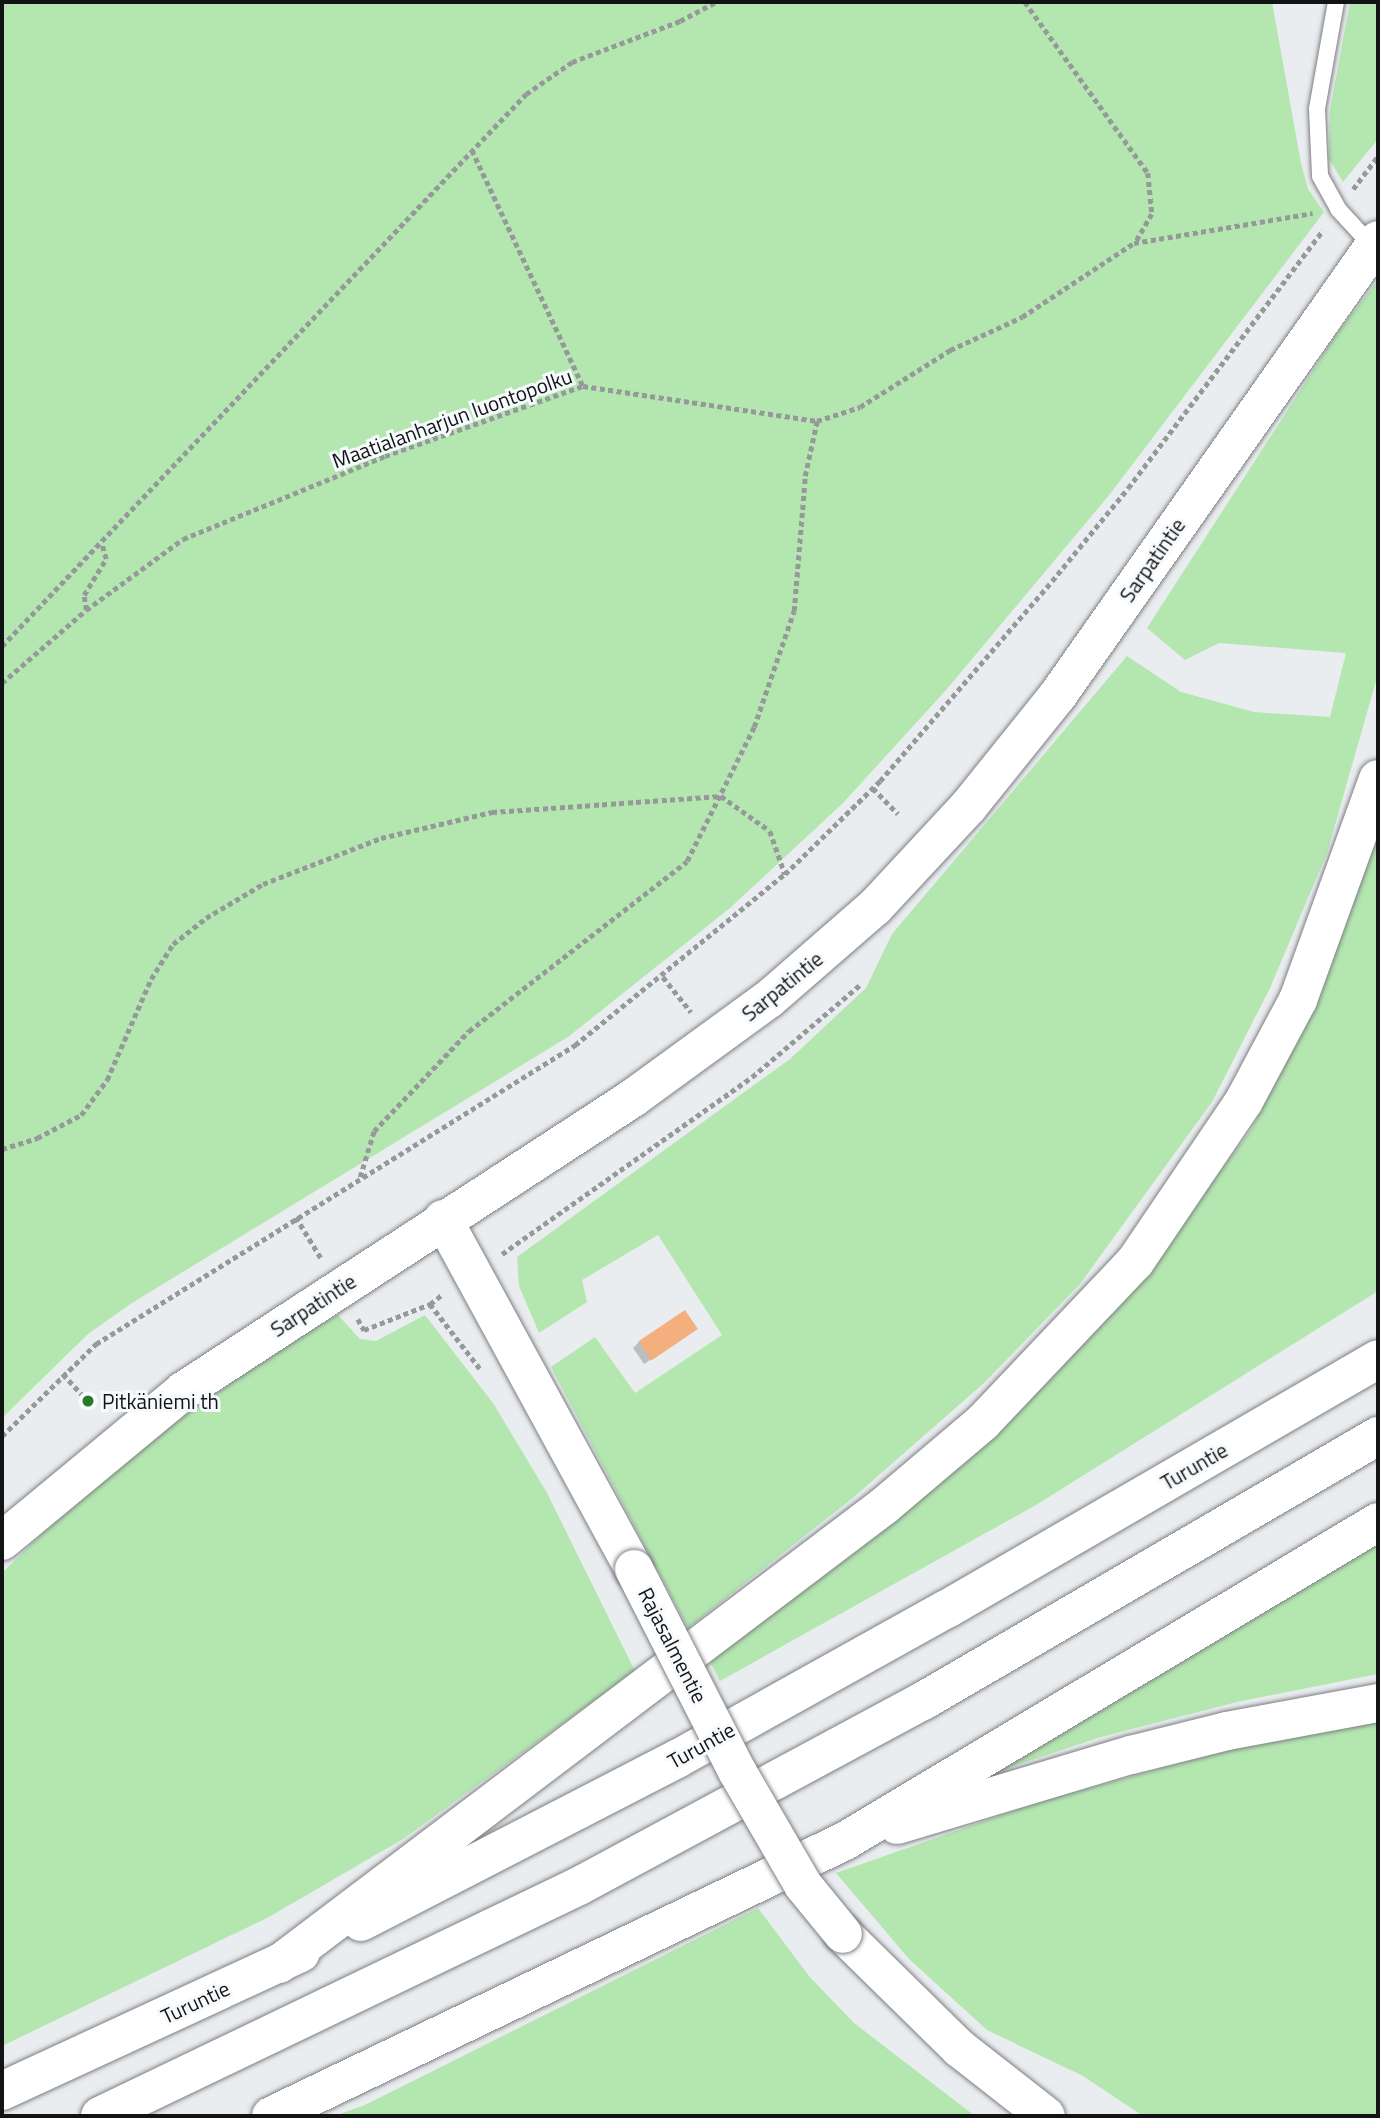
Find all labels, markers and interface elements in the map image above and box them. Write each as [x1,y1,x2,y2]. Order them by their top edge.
street label: Maatialanharjun luontopolku [329,363,575,473]
street label: Sarpatintie [1114,513,1190,607]
street label: Sarpatintie [737,946,827,1026]
street label: Sarpatintie [266,1268,360,1342]
place label: Pitkäniemi th [102,1388,219,1414]
marker: Pitkäniemi th [80,1393,96,1409]
street label: Turuntie [1156,1437,1232,1495]
street label: Rajasalmentie [633,1583,713,1707]
street label: Turuntie [663,1716,739,1774]
street label: Turuntie [157,1975,233,2029]

